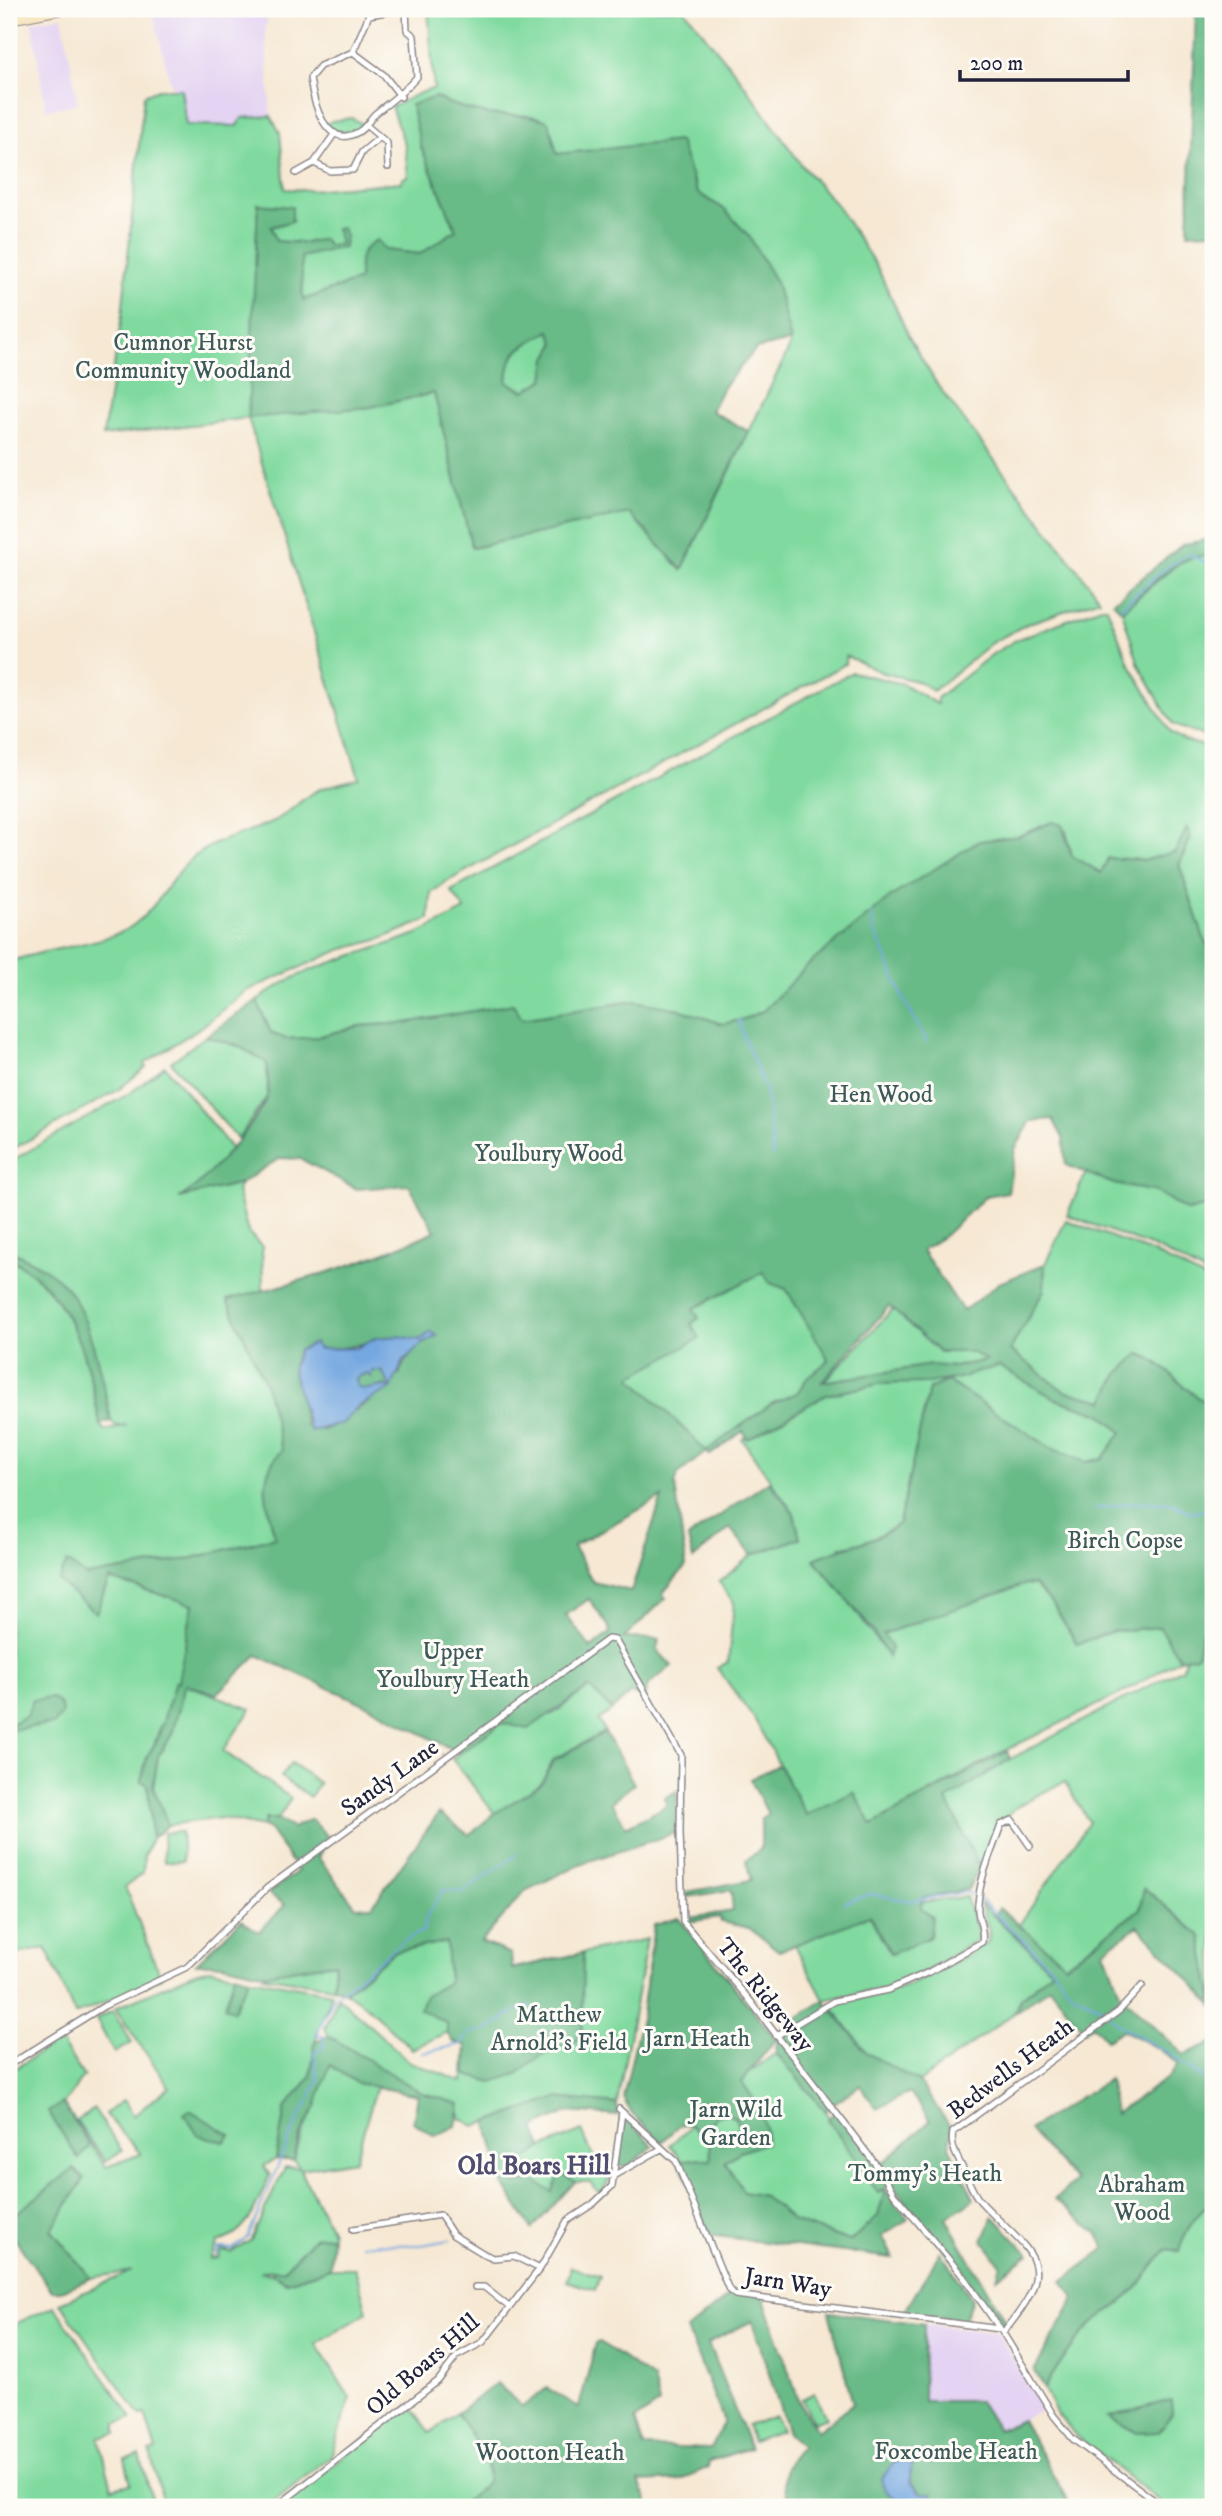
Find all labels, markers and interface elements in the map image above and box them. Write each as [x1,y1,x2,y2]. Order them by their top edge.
scale bar [960,38,1128,82]
text: 200 m [970,51,1023,77]
park label: Cumnor Hurst Community Woodland [75,328,291,386]
park label: Hen Wood [829,1080,933,1110]
park label: Youlbury Wood [475,1139,623,1169]
park label: Birch Copse [1067,1526,1183,1556]
park label: Upper Youlbury Heath [377,1637,530,1695]
street label: Sandy Lane [335,1732,445,1823]
street label: The Ridgeway [710,1932,821,2059]
park label: Matthew Arnold's Field [491,2000,627,2058]
street label: Bedwells Heath [942,2012,1080,2126]
park label: Jarn Heath [642,2024,750,2054]
park label: Jarn Wild Garden [687,2095,783,2153]
district label: Old Boars Hill [458,2150,612,2183]
park label: Tommy's Heath [848,2159,1002,2189]
park label: Abraham Wood [1099,2170,1185,2228]
street label: Jarn Way [740,2261,834,2305]
street label: Old Boars Hill [360,2307,487,2423]
park label: Foxcombe Heath [874,2437,1038,2467]
park label: Wootton Heath [474,2438,625,2468]

